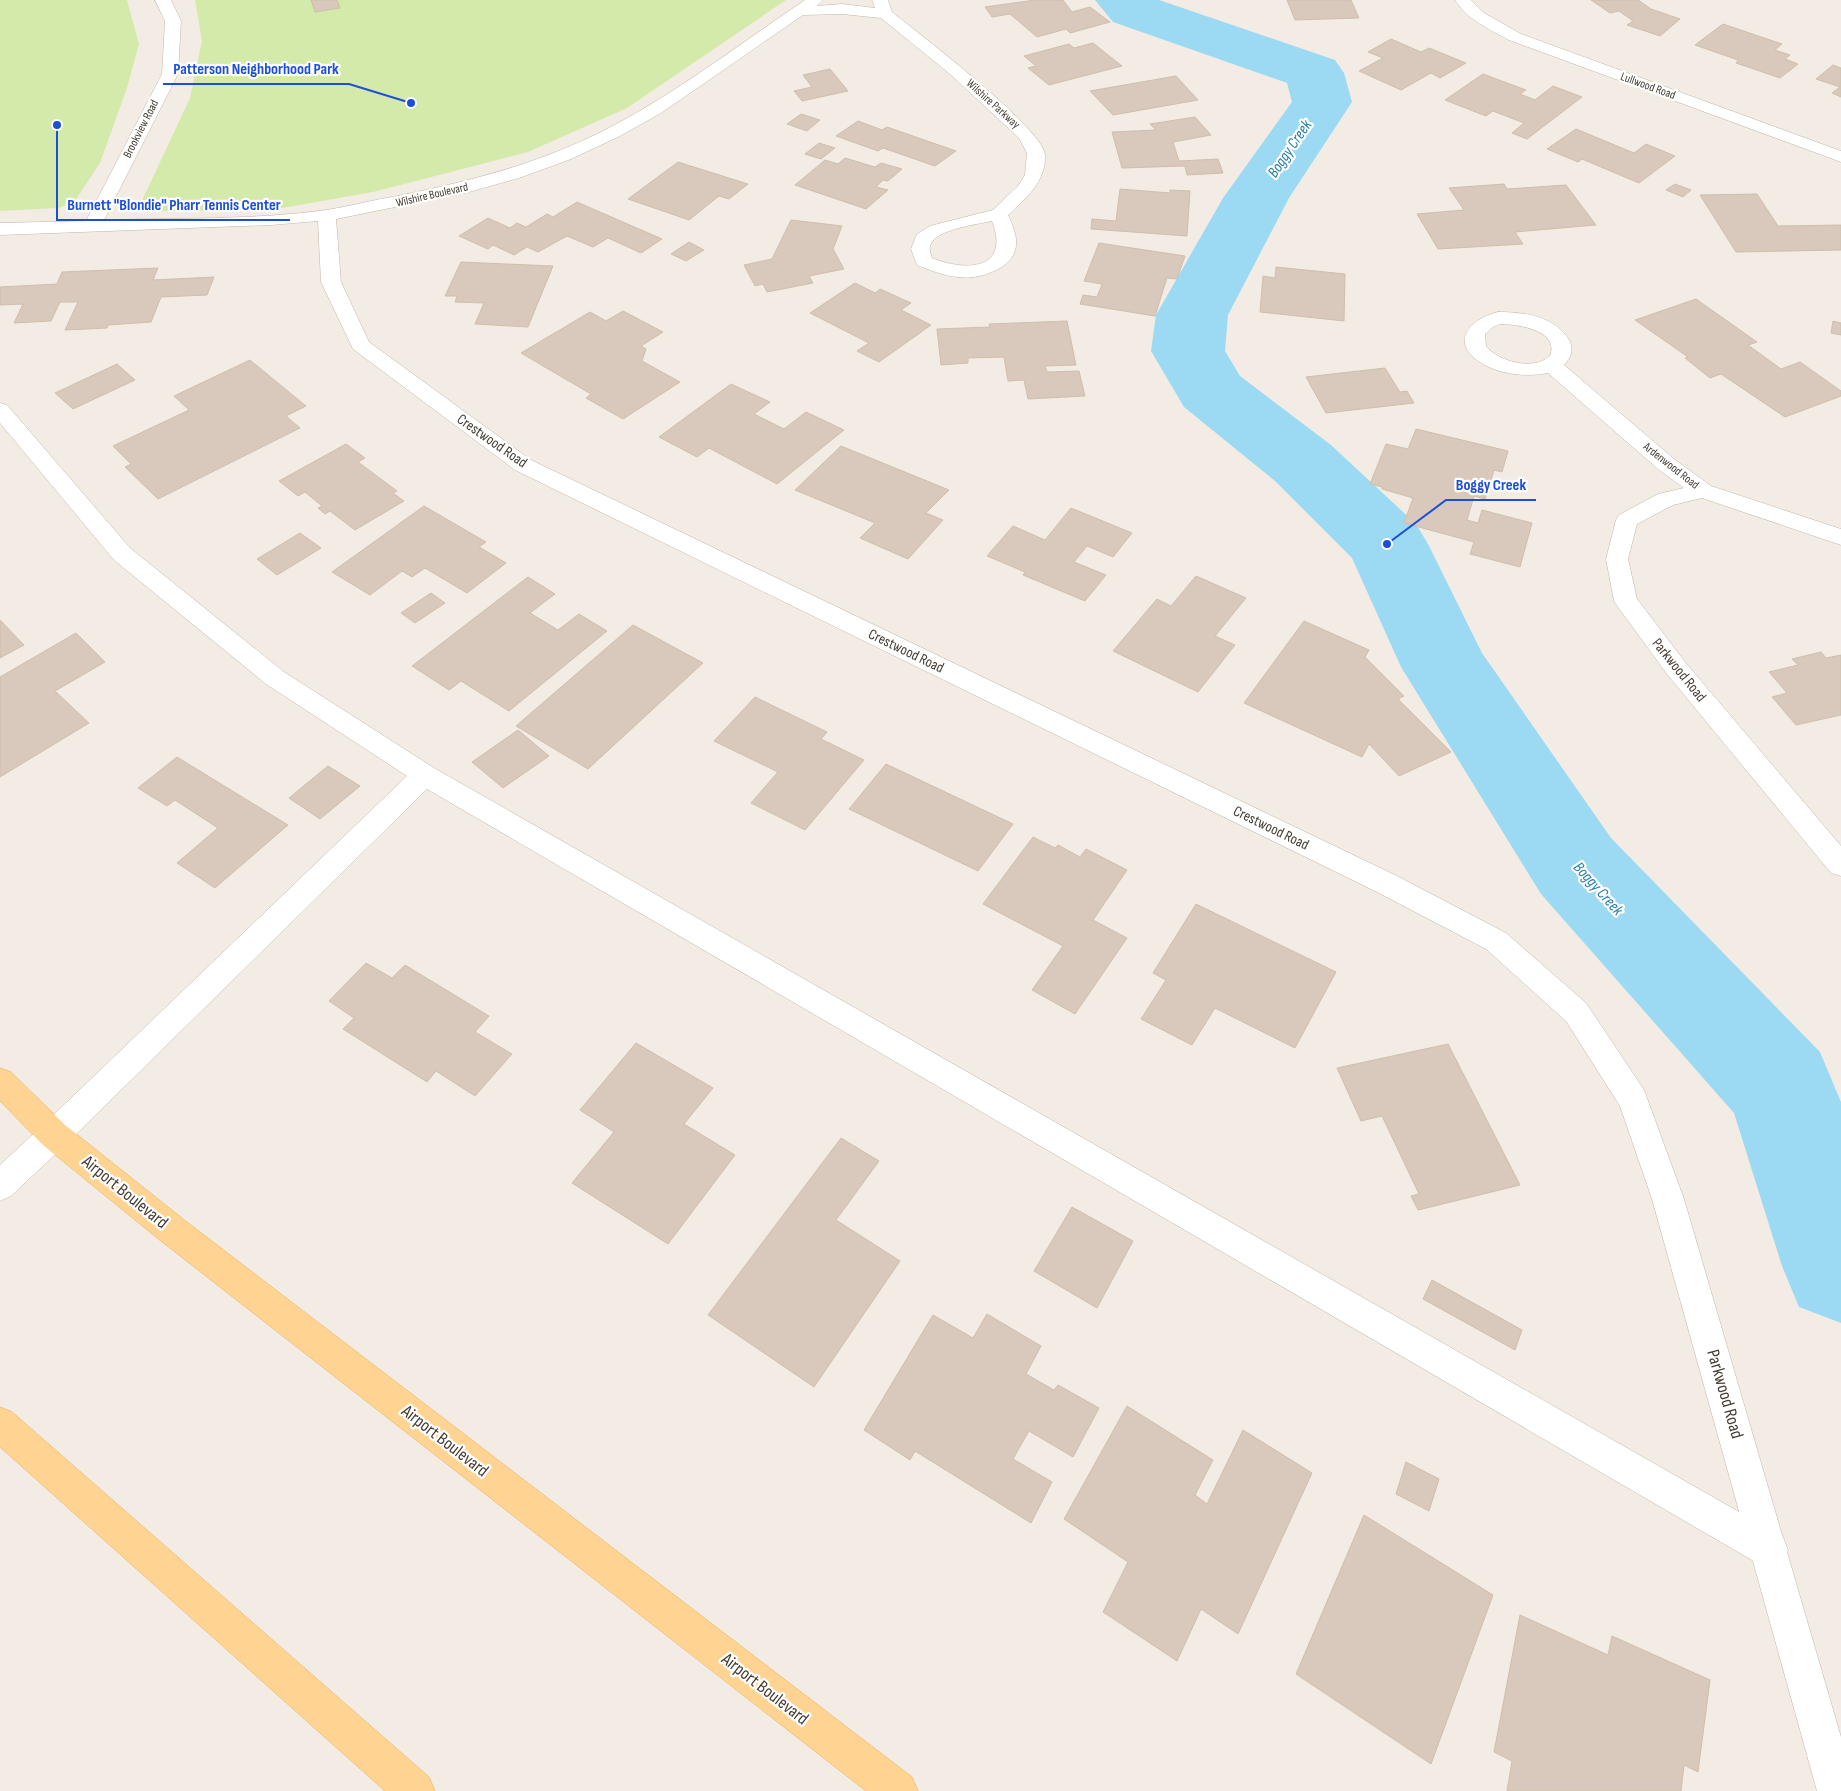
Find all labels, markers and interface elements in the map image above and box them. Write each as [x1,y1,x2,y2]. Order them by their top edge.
callout: Patterson Neighborhood Park [163,53,349,84]
text: Patterson Neighborhood Park [173,60,339,79]
street label: Lullwood Road [1618,69,1678,103]
street label: Wilshire Parkway [963,76,1023,132]
street label: Brookview Road [120,97,162,161]
water label: Boggy Creek [1264,116,1317,181]
street label: Wilshire Boulevard [394,179,470,211]
callout: Burnett "Blondie" Pharr Tennis Center [57,189,290,220]
text: Burnett "Blondie" Pharr Tennis Center [67,196,281,215]
street label: Crestwood Road [453,410,531,472]
street label: Ardenwood Road [1639,439,1702,493]
callout: Boggy Creek [1446,469,1536,500]
text: Boggy Creek [1456,476,1526,495]
street label: Crestwood Road [865,625,947,677]
street label: Parkwood Road [1648,634,1710,706]
street label: Crestwood Road [1230,802,1312,854]
water label: Boggy Creek [1569,858,1628,920]
street label: Airport Boulevard [77,1150,172,1233]
street label: Parkwood Road [1702,1347,1748,1441]
street label: Airport Boulevard [397,1400,493,1481]
street label: Airport Boulevard [717,1648,813,1729]

